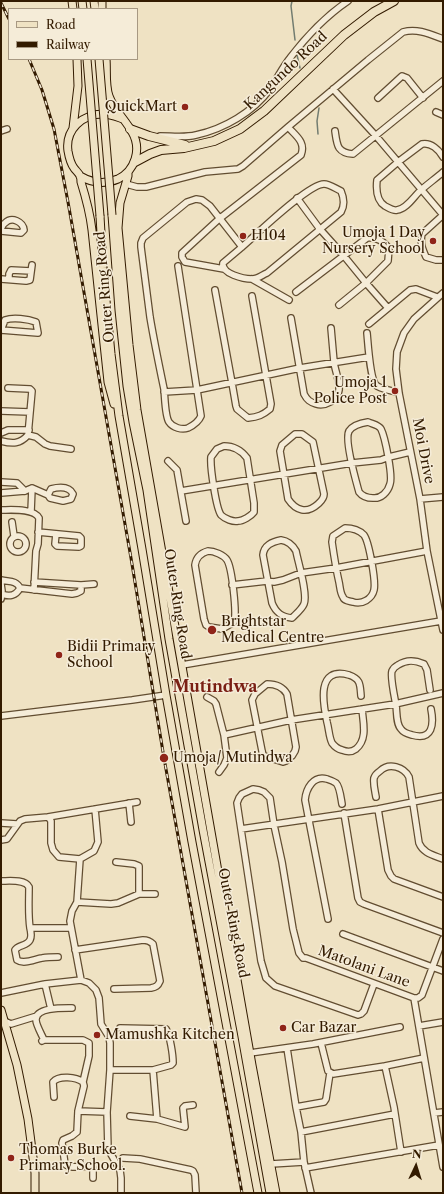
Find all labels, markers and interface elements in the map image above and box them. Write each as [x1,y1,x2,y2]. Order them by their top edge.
legend [8,8,138,60]
text: Road [46,17,76,32]
street label: Kangundo Road [241,28,331,114]
text: Railway [46,37,91,52]
place label: QuickMart [105,99,177,115]
marker: QuickMart [180,102,190,112]
place label: Umoja 1 Day Nursery School [322,225,425,258]
place label: H104 [251,228,286,244]
street label: Outer Ring Road [92,231,118,343]
marker: H104 [238,231,248,241]
marker: Umoja 1 Day Nursery School [428,236,438,246]
place label: Umoja 1 Police Post [314,375,387,408]
marker: Umoja 1 Police Post [390,386,400,396]
street label: Moi Drive [408,417,438,485]
street label: Outer Ring Road [160,548,194,660]
place label: Brightstar Medical Centre [221,614,324,646]
marker: Brightstar Medical Centre [206,624,218,636]
place label: Bidii Primary School [67,639,155,672]
marker: Bidii Primary School [54,650,64,660]
district label: Mutindwa [172,677,258,697]
place label: Umoja/ Mutindwa [173,750,293,766]
marker: Umoja/ Mutindwa [158,752,170,764]
street label: Outer Ring Road [214,867,252,979]
street label: Matolani Lane [316,943,412,991]
place label: Car Bazar [291,1020,356,1036]
marker: Car Bazar [278,1023,288,1033]
place label: Mamushka Kitchen [105,1027,235,1043]
marker: Mamushka Kitchen [92,1030,102,1040]
place label: Thomas Burke Primary School. [19,1142,126,1174]
north arrow [396,1146,436,1186]
text: N [412,1147,422,1161]
marker: Thomas Burke Primary School. [6,1153,16,1163]

